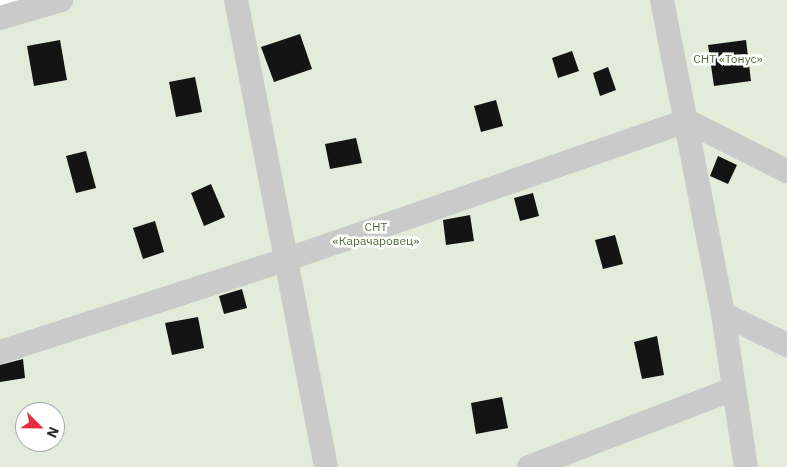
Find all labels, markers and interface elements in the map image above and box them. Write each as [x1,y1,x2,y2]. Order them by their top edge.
park label: СНТ «Тонус» [693,52,763,66]
park label: СНТ «Карачаровец» [333,220,419,248]
north arrow [15,402,65,452]
text: N [43,424,63,441]

